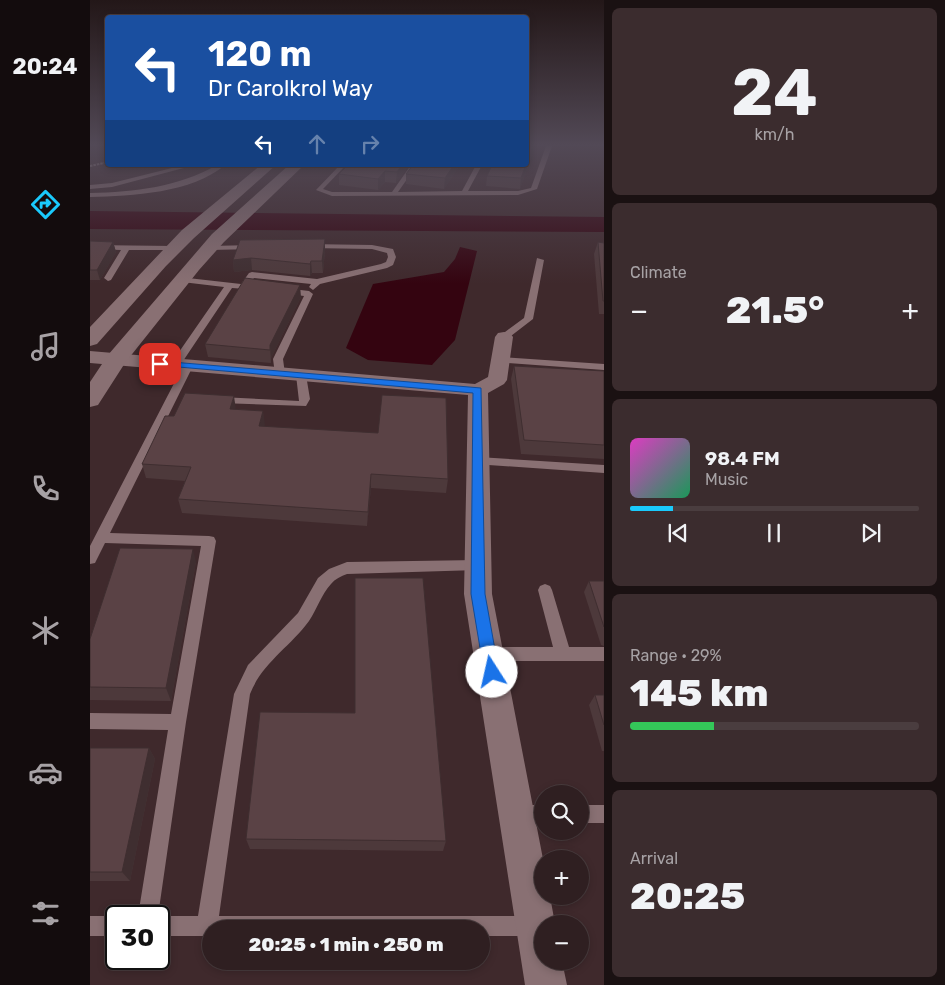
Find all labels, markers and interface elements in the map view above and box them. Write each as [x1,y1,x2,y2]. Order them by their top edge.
text: 120 m [208,33,311,75]
icon: left [125,35,190,100]
text: 20:24 [13,53,77,80]
text: 24 [731,54,818,131]
text: Dr Carolkrol Way [208,75,373,102]
text: km/h [755,125,794,144]
icon: left [250,130,278,158]
icon: ahead [303,130,331,158]
icon: right [356,130,384,158]
icon: directions [28,187,63,222]
text: Climate [630,263,687,282]
text: 21.5° [726,287,824,333]
text: − [630,294,648,327]
text: + [902,294,919,327]
icon: music [28,329,63,364]
pin [139,343,181,385]
icon: arrive [146,350,174,378]
text: 98.4 FM [705,447,780,470]
text: Music [705,470,748,489]
icon: phone [28,471,63,506]
icon: previous [664,519,692,547]
icon: pause [760,519,788,547]
icon: next [857,519,885,547]
icon: climate [28,613,63,648]
position arrow [465,645,517,697]
text: Range · 29% [630,646,722,665]
text: 145 km [630,670,769,716]
icon: car [28,755,63,790]
map controls [534,785,589,970]
button: search [534,785,589,840]
text: Arrival [630,849,678,868]
button: + [534,850,589,905]
text: 20:25 [630,873,745,919]
icon: filters [28,896,63,931]
speed limit sign: 30 [105,905,170,970]
button: − [534,915,589,970]
text: 20:25 · 1 min · 250 m [248,933,444,956]

